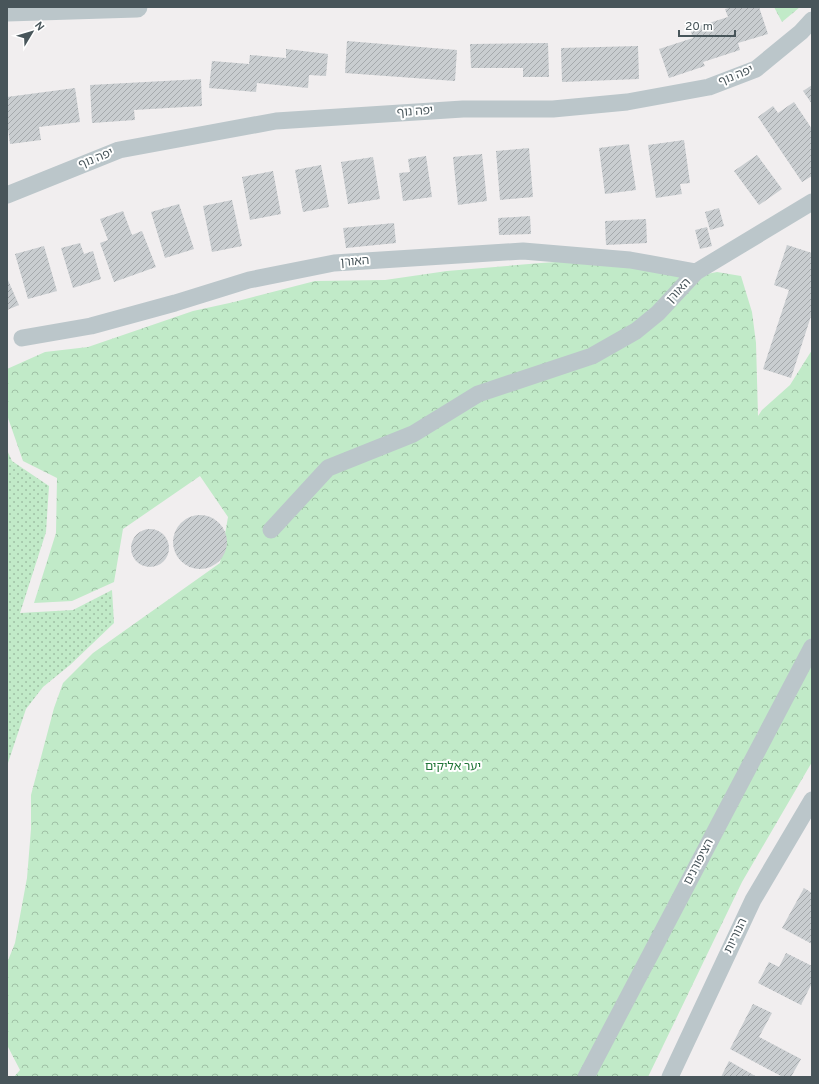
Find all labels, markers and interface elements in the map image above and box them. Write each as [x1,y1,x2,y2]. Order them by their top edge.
north arrow [12,12,52,52]
scale bar [679,12,735,38]
text: N [31,19,47,34]
text: 20 m [685,19,713,35]
street label: יפה נוף [716,62,756,90]
street label: יפה נוף [396,103,434,121]
street label: יפה נוף [76,145,116,173]
street label: האורן [340,253,370,271]
street label: האורן [663,275,695,307]
park label: יער אליקים [425,759,481,775]
street label: הציפורנים [680,836,718,888]
street label: הנוריות [721,916,751,956]

